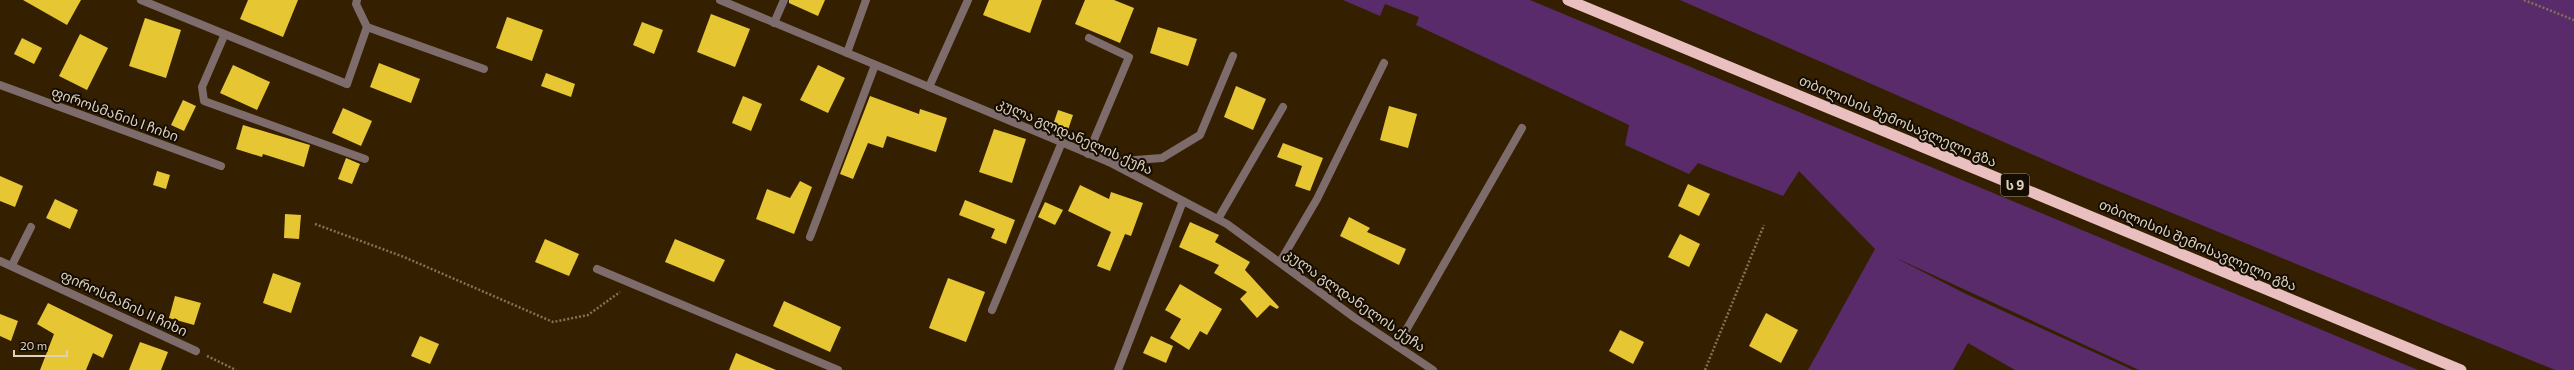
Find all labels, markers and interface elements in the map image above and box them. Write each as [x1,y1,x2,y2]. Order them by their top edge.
street label: თბილისის შემოსავლელი გზა [1796,71,2000,171]
street label: ფიროსმანის I ჩიხი [49,83,181,145]
street label: კულა გლდანელის ქუჩა [994,93,1156,179]
road number: ს 9 [2001,174,2029,196]
street label: თბილისის შემოსავლელი გზა [2096,195,2300,295]
street label: კულა გლდანელის ქუჩა [1281,244,1429,356]
street label: ფიროსმანის II ჩიხი [58,266,190,340]
scale bar [14,332,67,358]
text: 20 m [20,338,47,352]

